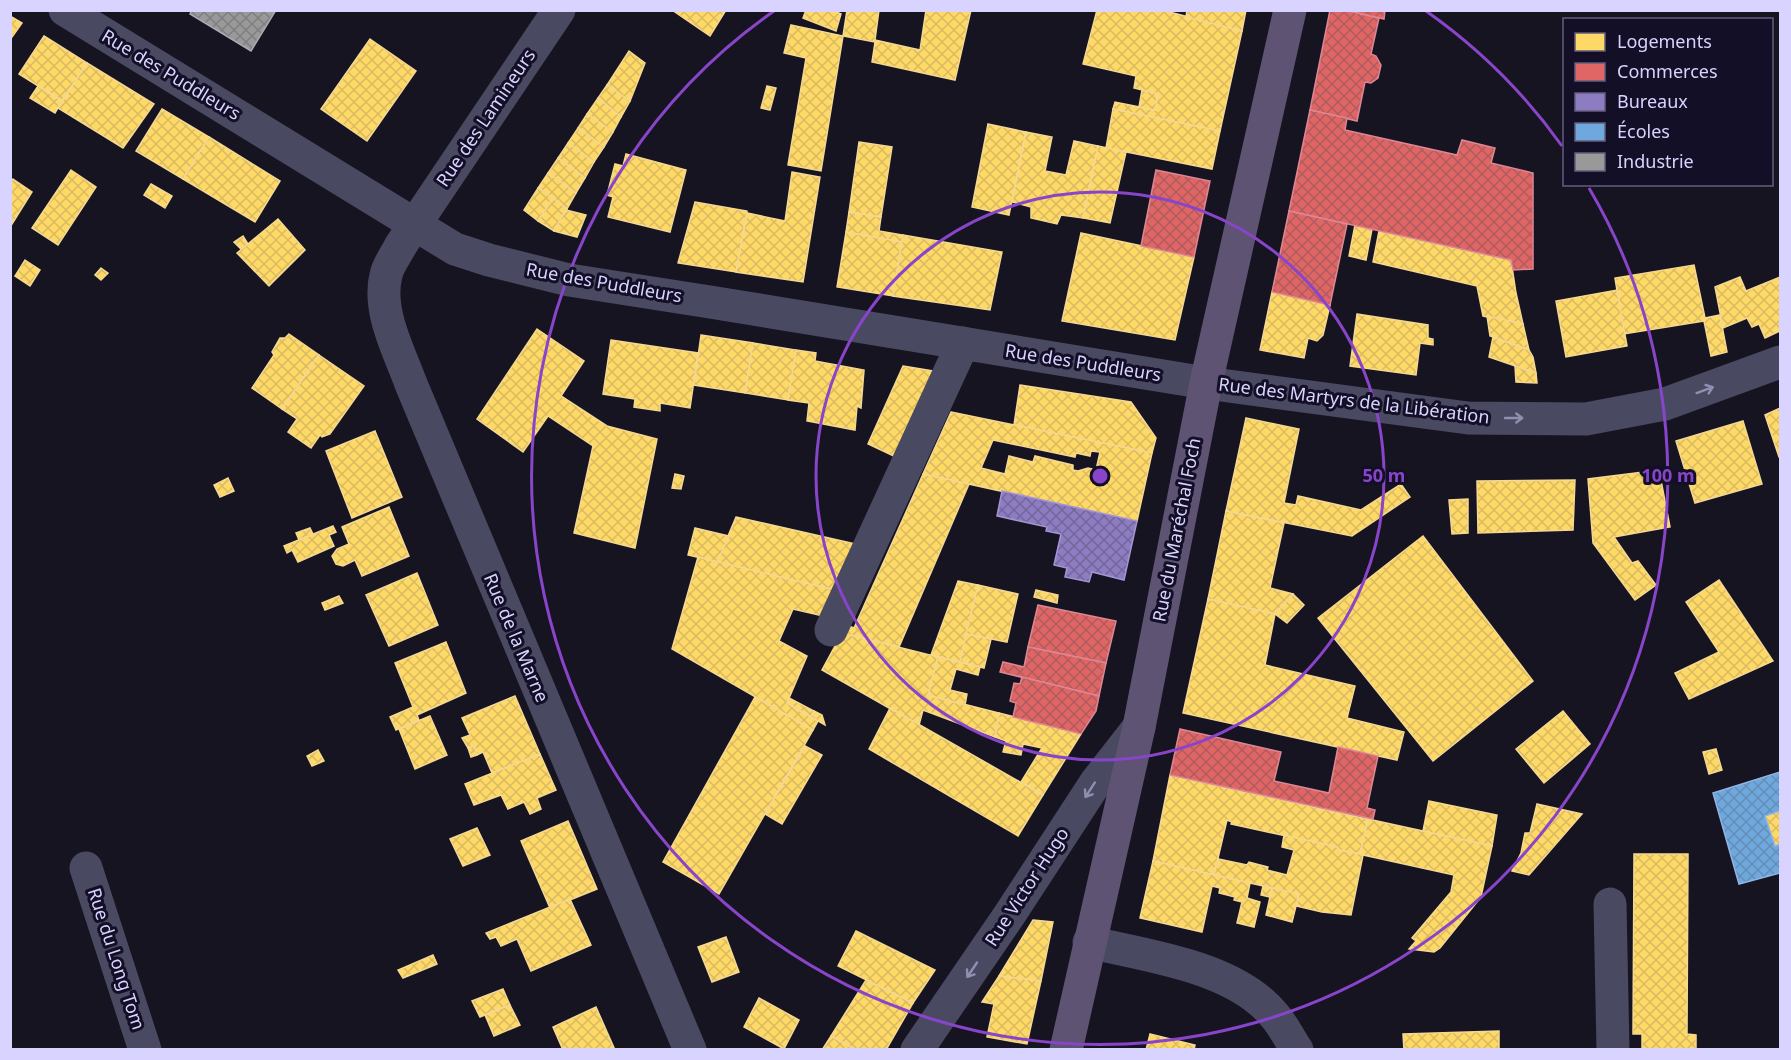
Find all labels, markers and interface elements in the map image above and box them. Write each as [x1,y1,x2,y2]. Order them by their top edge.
legend [1563,18,1773,186]
street label: Rue des Puddleurs [98,23,245,125]
text: Logements [1617,29,1712,53]
street label: Rue des Lamineurs [430,44,540,191]
text: Commerces [1617,59,1718,83]
text: Bureaux [1617,89,1688,113]
text: Écoles [1617,119,1670,143]
text: Industrie [1617,149,1694,173]
street label: Rue des Puddleurs [524,256,684,308]
street label: Rue des Puddleurs [1003,338,1163,386]
street label: Rue des Martyrs de la Libération [1217,371,1491,429]
one-way arrow [1695,383,1714,394]
one-way arrow [1503,412,1523,424]
street label: Rue du Maréchal Foch [1146,436,1206,624]
text: 50 m [1363,463,1405,487]
text: 100 m [1641,463,1695,487]
centre of rings [1090,466,1110,486]
street label: Rue de la Marne [479,570,555,706]
one-way arrow [1084,781,1096,798]
street label: Rue Victor Hugo [979,822,1074,951]
street label: Rue du Long Tom [83,885,151,1033]
one-way arrow [966,961,978,978]

